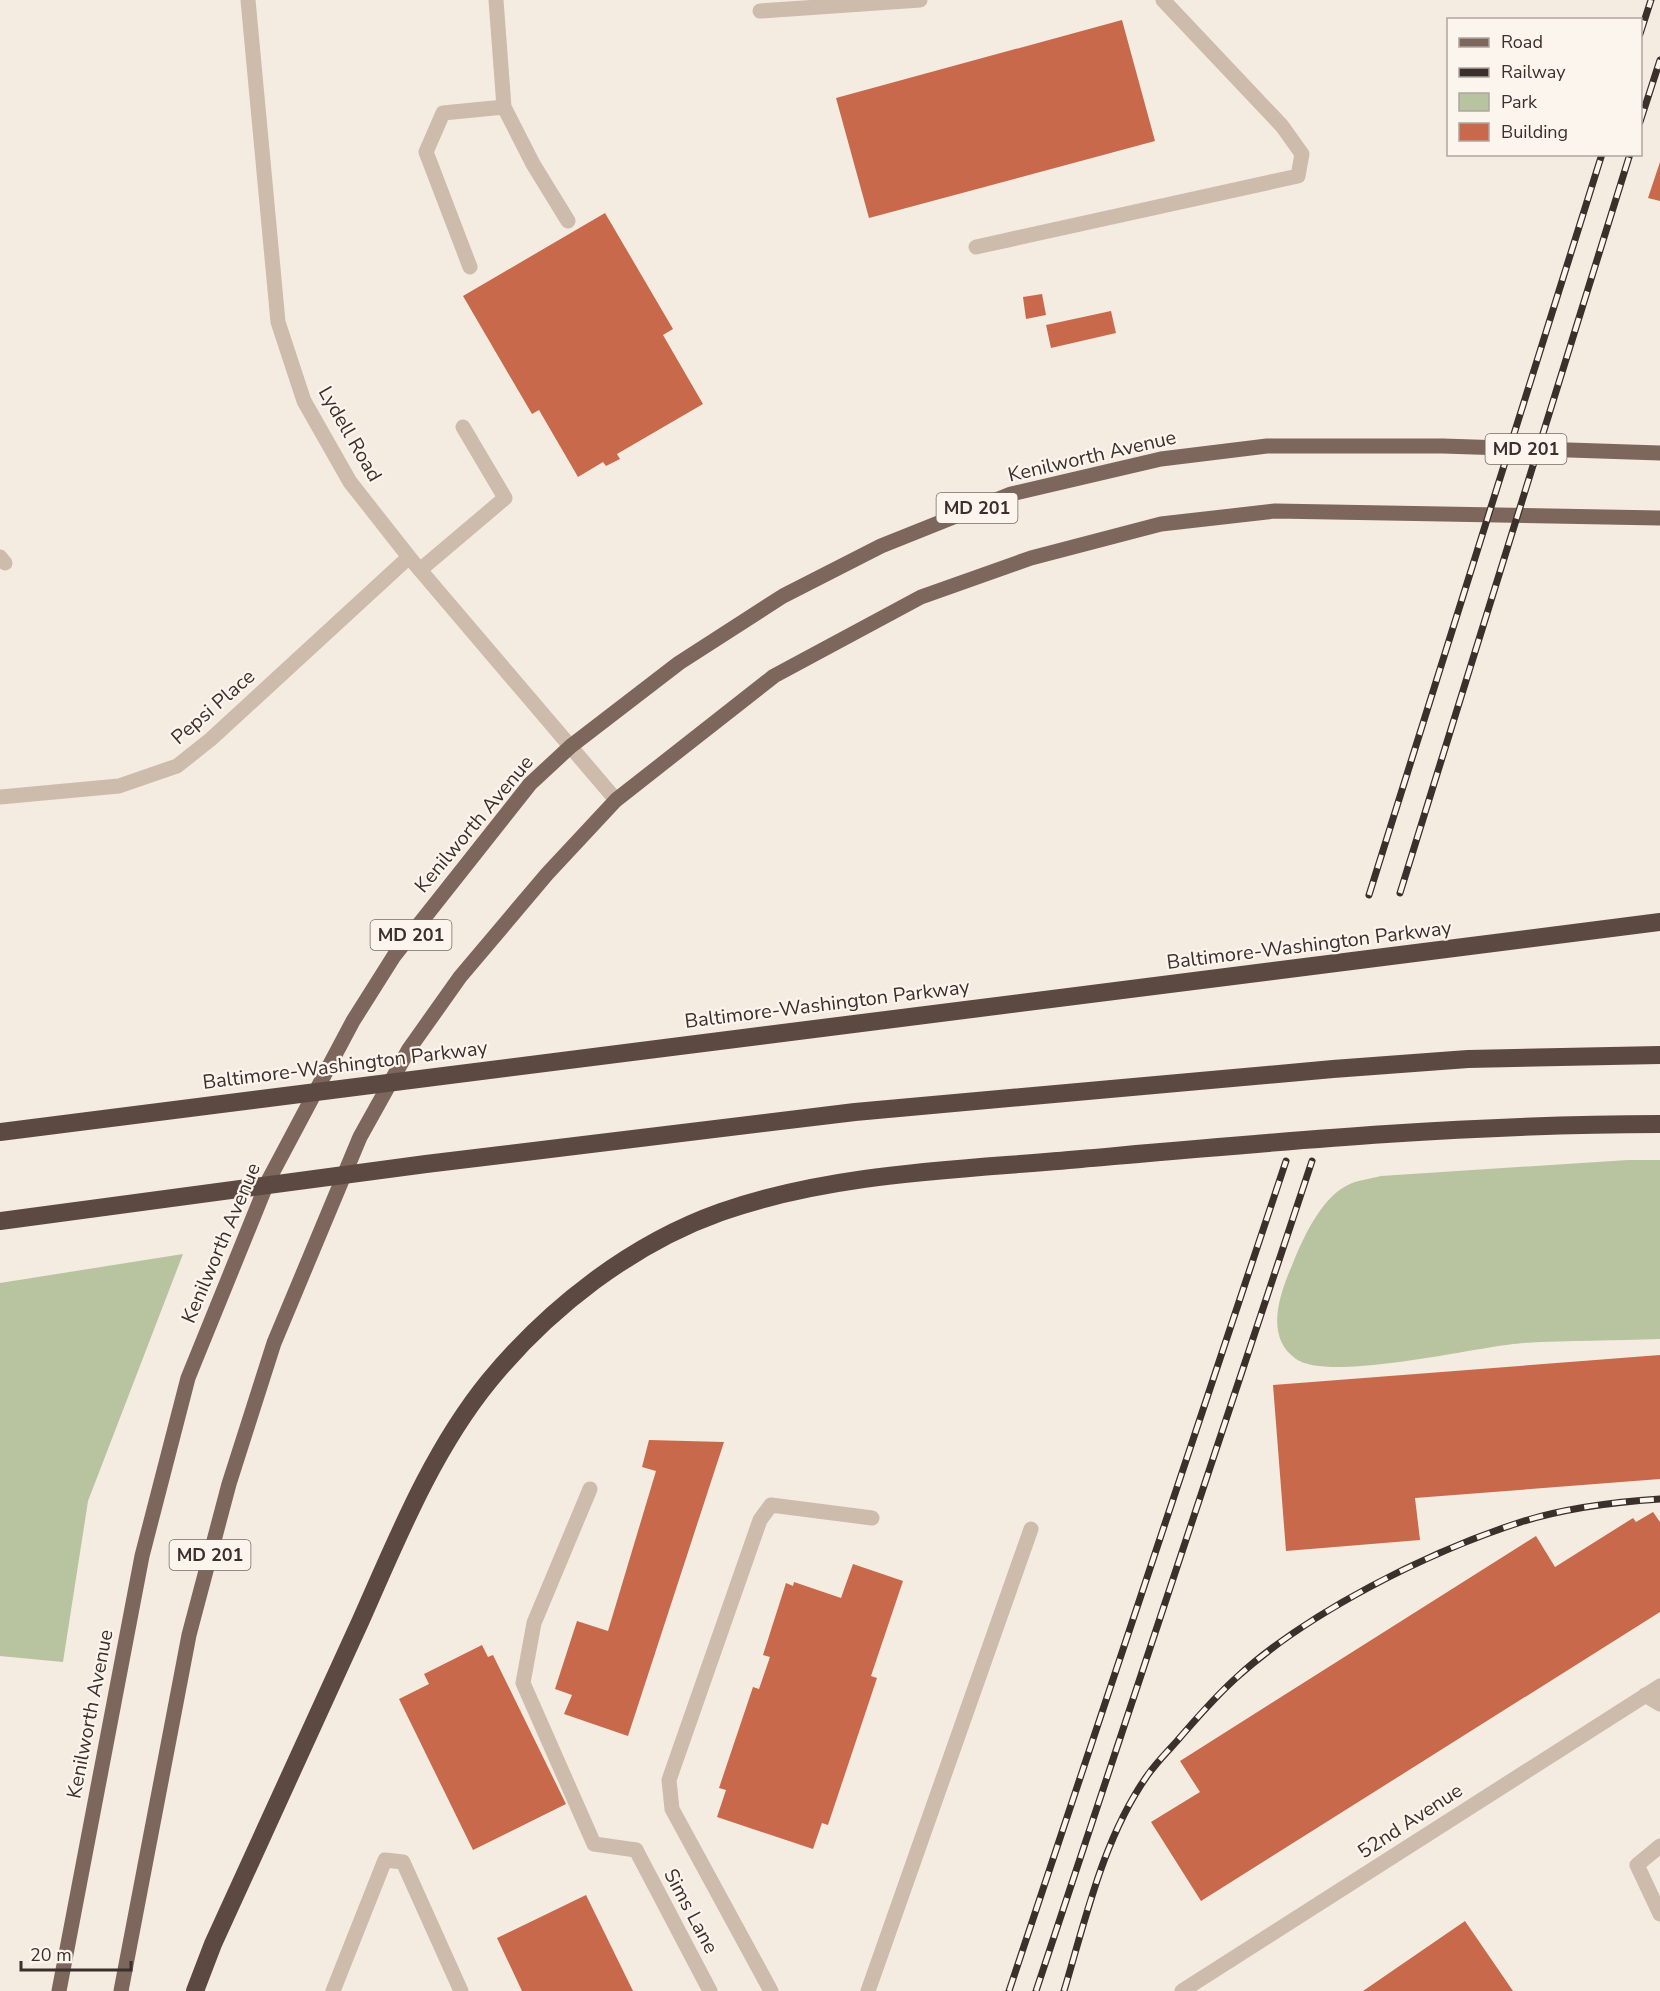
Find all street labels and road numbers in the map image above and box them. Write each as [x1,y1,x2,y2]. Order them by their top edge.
street label: Lydell Road [312,381,388,487]
street label: Kenilworth Avenue [1005,424,1179,488]
road number: MD 201 [1486,434,1567,464]
road number: MD 201 [936,493,1018,523]
street label: Pepsi Place [165,663,261,751]
street label: Kenilworth Avenue [408,750,540,898]
street label: Baltimore-Washington Parkway [1165,914,1454,976]
road number: MD 201 [370,920,452,950]
street label: Baltimore-Washington Parkway [683,973,972,1035]
street label: Baltimore-Washington Parkway [201,1034,490,1096]
street label: Kenilworth Avenue [175,1159,267,1327]
road number: MD 201 [170,1540,250,1570]
street label: Kenilworth Avenue [60,1627,120,1801]
street label: 52nd Avenue [1352,1777,1468,1865]
street label: Sims Lane [657,1864,725,1958]

